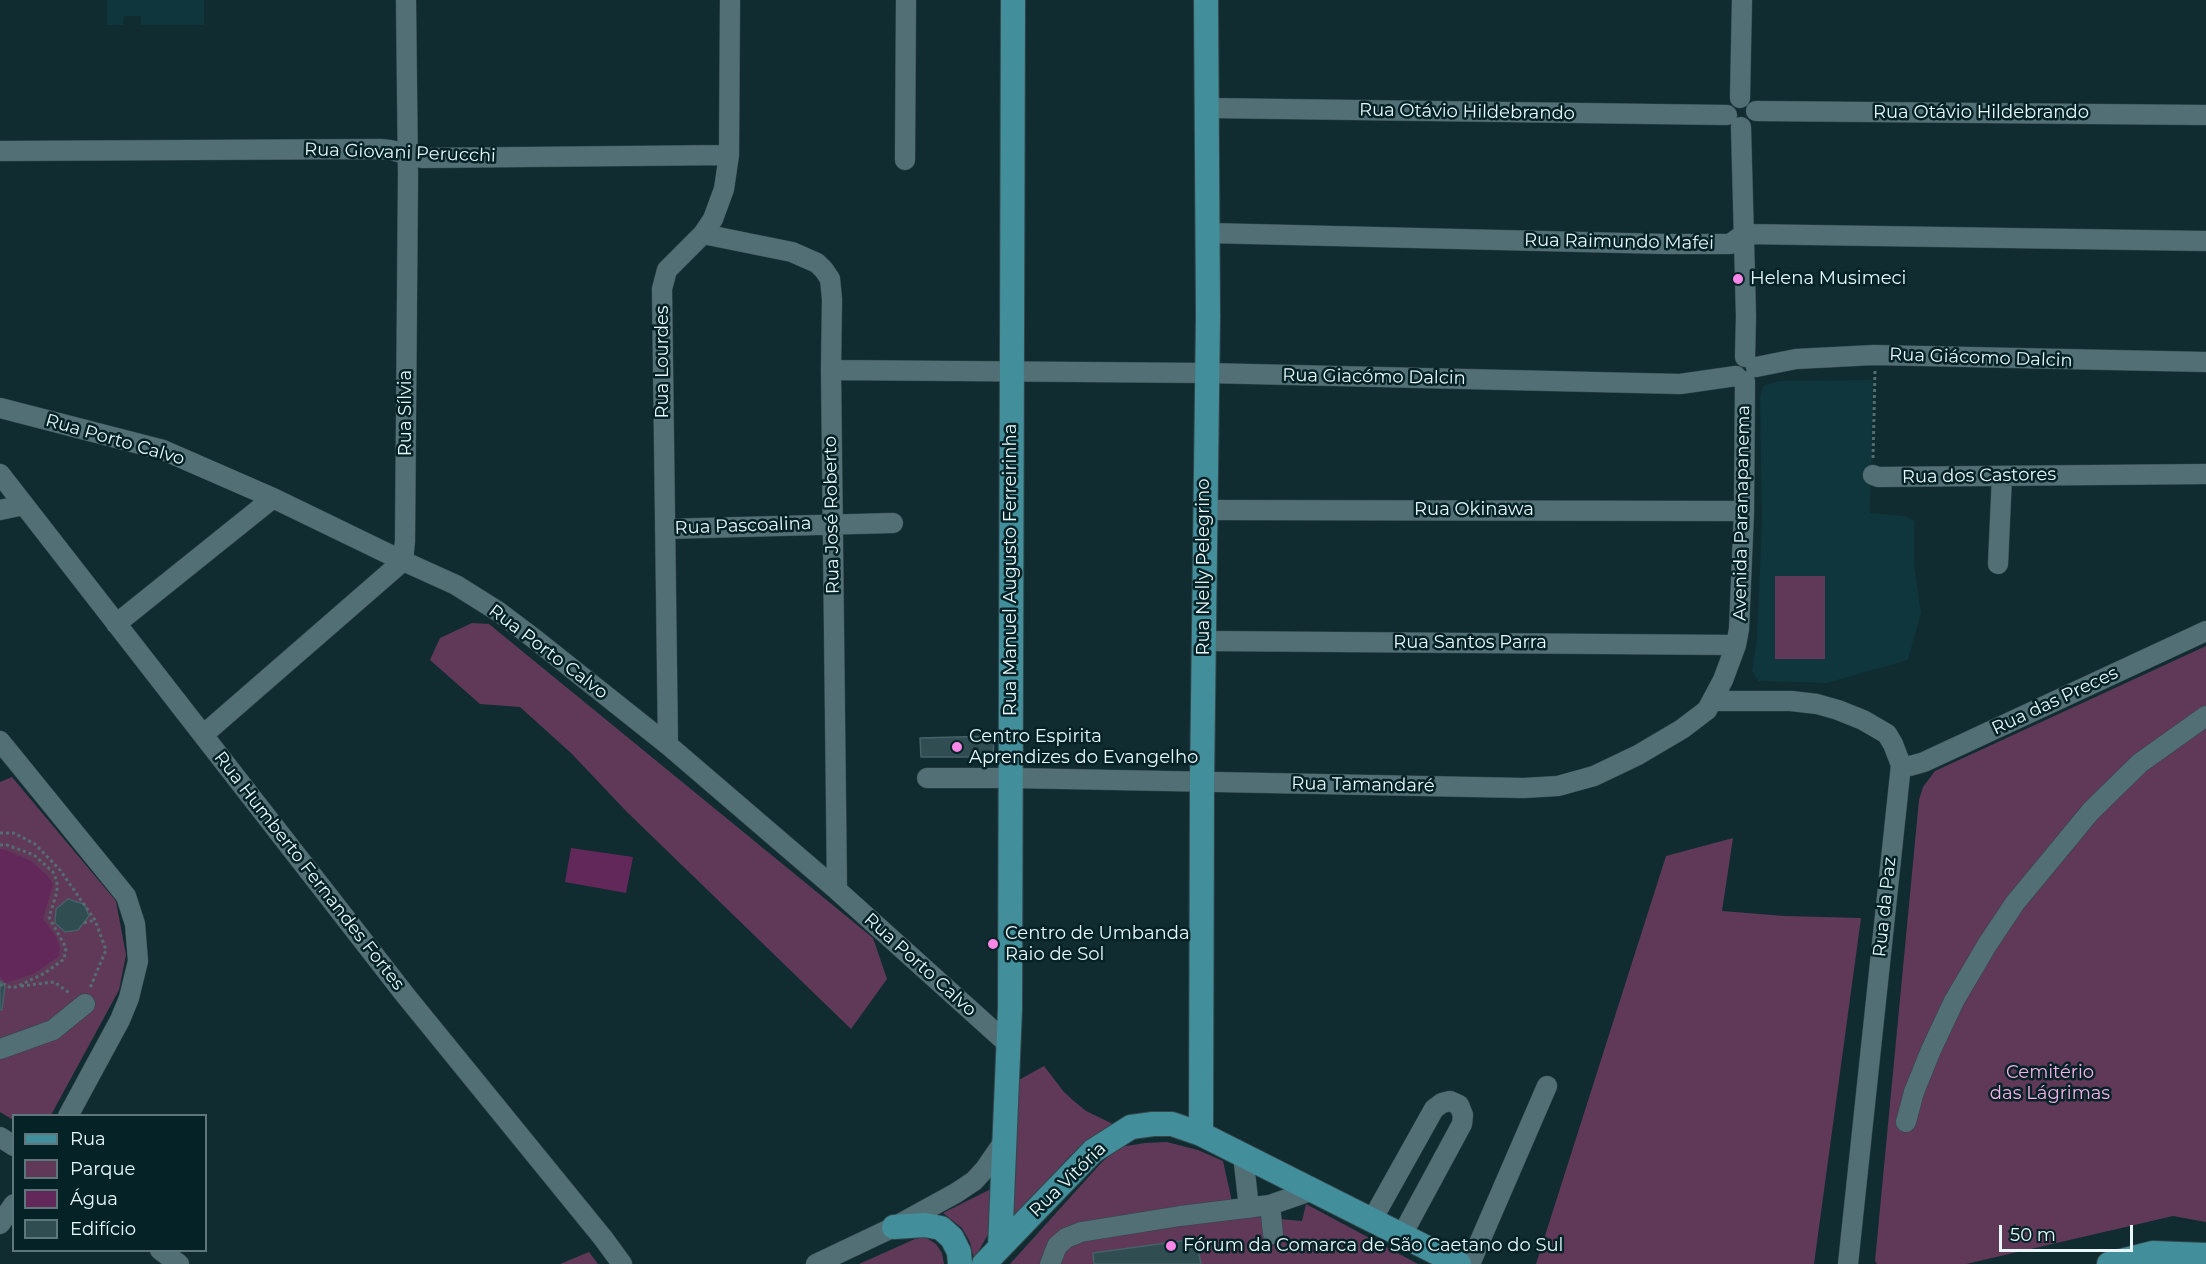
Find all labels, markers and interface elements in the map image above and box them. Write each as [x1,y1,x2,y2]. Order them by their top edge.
street label: Rua Otávio Hildebrando [1359,99,1575,125]
street label: Rua Otávio Hildebrando [1873,102,2089,124]
street label: Rua Giovani Perucchi [304,139,496,167]
street label: Rua Raimundo Mafei [1524,230,1714,254]
place label: Helena Musimeci [1750,268,1906,290]
marker: Helena Musimeci [1731,272,1745,286]
street label: Rua Lourdes [652,305,674,419]
street label: Rua Giácomo Dalcin [1889,344,2073,372]
street label: Rua Giacómo Dalcin [1282,365,1466,389]
street label: Rua Sílvia [395,370,417,456]
street label: Avenida Paranapanema [1729,405,1755,621]
street label: Rua Porto Calvo [43,410,187,470]
street label: Rua Manuel Augusto Ferreirinha [1000,424,1022,716]
street label: Rua José Roberto [820,436,844,594]
street label: Rua dos Castores [1902,464,2056,488]
street label: Rua Nelly Pelegrino [1193,478,1215,656]
street label: Rua Okinawa [1414,499,1534,521]
street label: Rua Pascoalina [674,513,812,539]
street label: Rua Porto Calvo [484,600,612,704]
street label: Rua Santos Parra [1393,632,1547,654]
street label: Rua das Preces [1988,662,2122,740]
place label: Centro Espirita Aprendizes do Evangelho [969,726,1198,768]
marker: Centro Espirita Aprendizes do Evangelho [950,740,964,754]
street label: Rua Humberto Fernandes Fortes [209,747,409,995]
street label: Rua Tamandaré [1291,773,1435,797]
street label: Rua da Paz [1869,856,1901,958]
street label: Rua Porto Calvo [859,909,981,1021]
place label: Centro de Umbanda Raio de Sol [1005,923,1190,966]
marker: Centro de Umbanda Raio de Sol [986,937,1000,951]
park label: Cemitério das Lágrimas [1990,1062,2110,1104]
legend [12,1114,207,1252]
text: Rua [70,1128,106,1150]
street label: Rua Vitória [1025,1138,1111,1222]
text: Parque [70,1158,135,1180]
text: Água [70,1188,118,1210]
scale bar [2002,1213,2136,1251]
text: Edifício [70,1218,136,1240]
text: 50 m [2010,1224,2056,1246]
place label: Fórum da Comarca de São Caetano do Sul [1183,1235,1563,1257]
marker: Fórum da Comarca de São Caetano do Sul [1164,1239,1178,1253]

